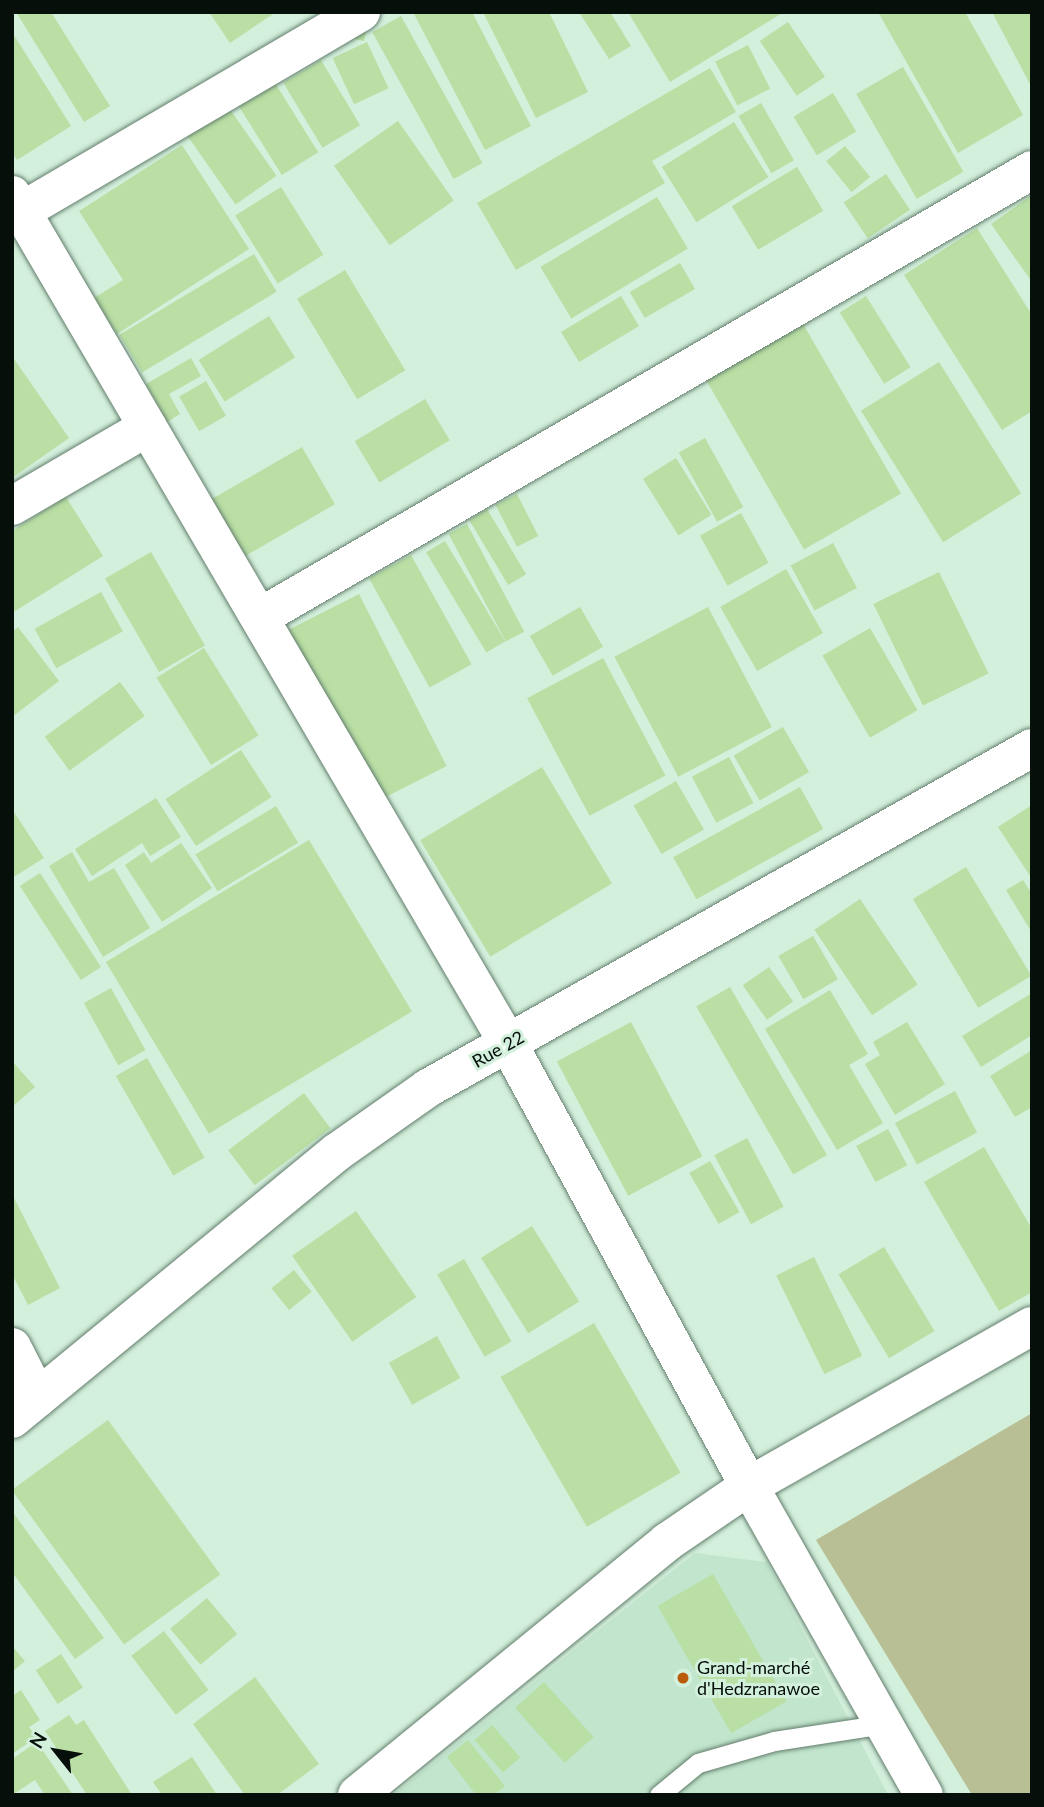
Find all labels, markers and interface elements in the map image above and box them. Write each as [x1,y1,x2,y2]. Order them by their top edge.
street label: Rue 22 [468,1026,528,1072]
place label: Grand-marché d'Hedzranawoe [697,1657,820,1700]
marker: Grand-marché d'Hedzranawoe [675,1670,691,1686]
north arrow [21,1716,91,1786]
text: N [24,1728,51,1752]

